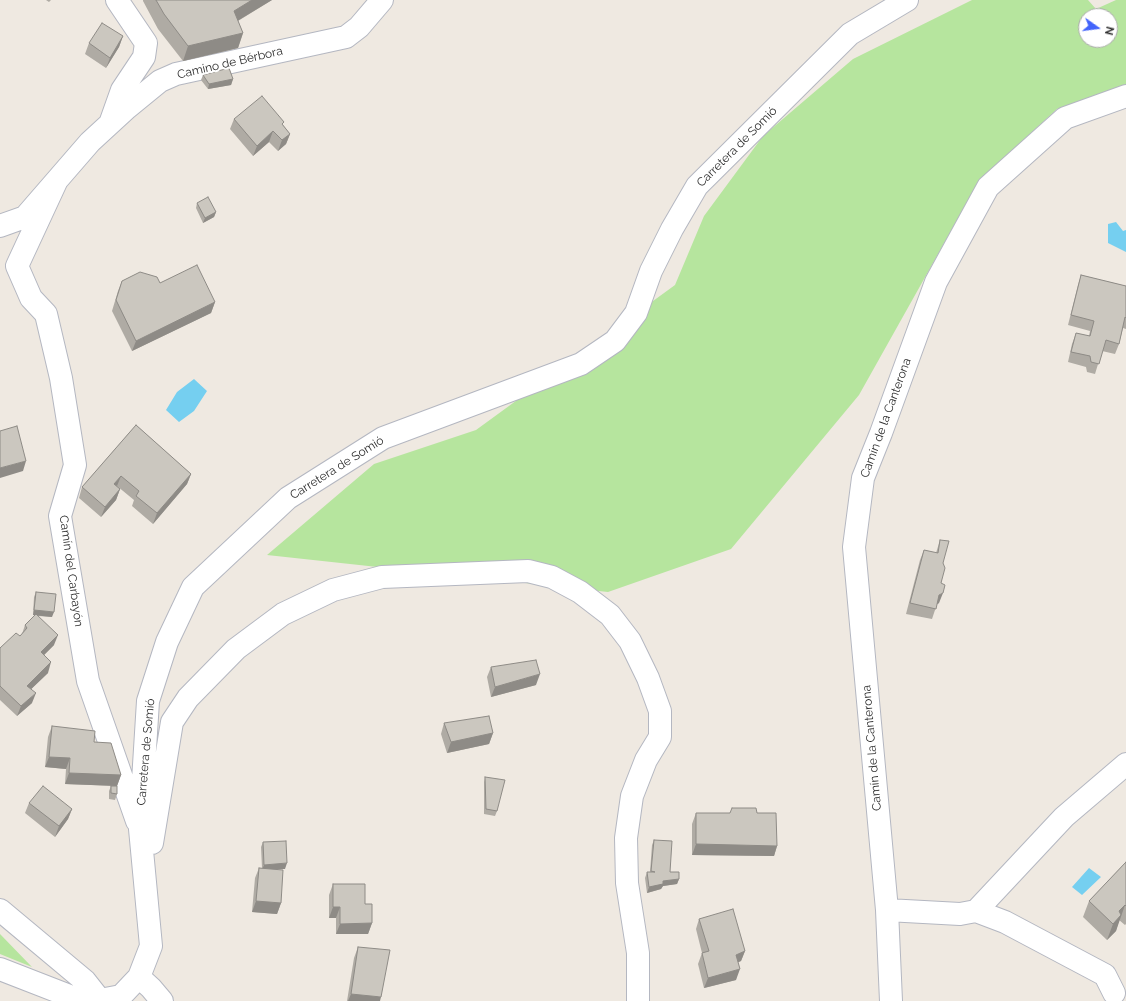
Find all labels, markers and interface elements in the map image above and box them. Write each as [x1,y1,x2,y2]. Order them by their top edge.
north arrow [1078,8,1118,48]
text: N [1102,25,1116,36]
street label: Camino de Bérbora [176,44,284,82]
street label: Carretera de Somió [694,104,780,190]
street label: Camín de la Canterona [858,356,914,480]
street label: Carretera de Somió [288,433,386,503]
street label: Camín del Carbayón [56,514,86,628]
street label: Camín de la Canterona [859,684,885,812]
street label: Carretera de Somió [134,698,158,806]

